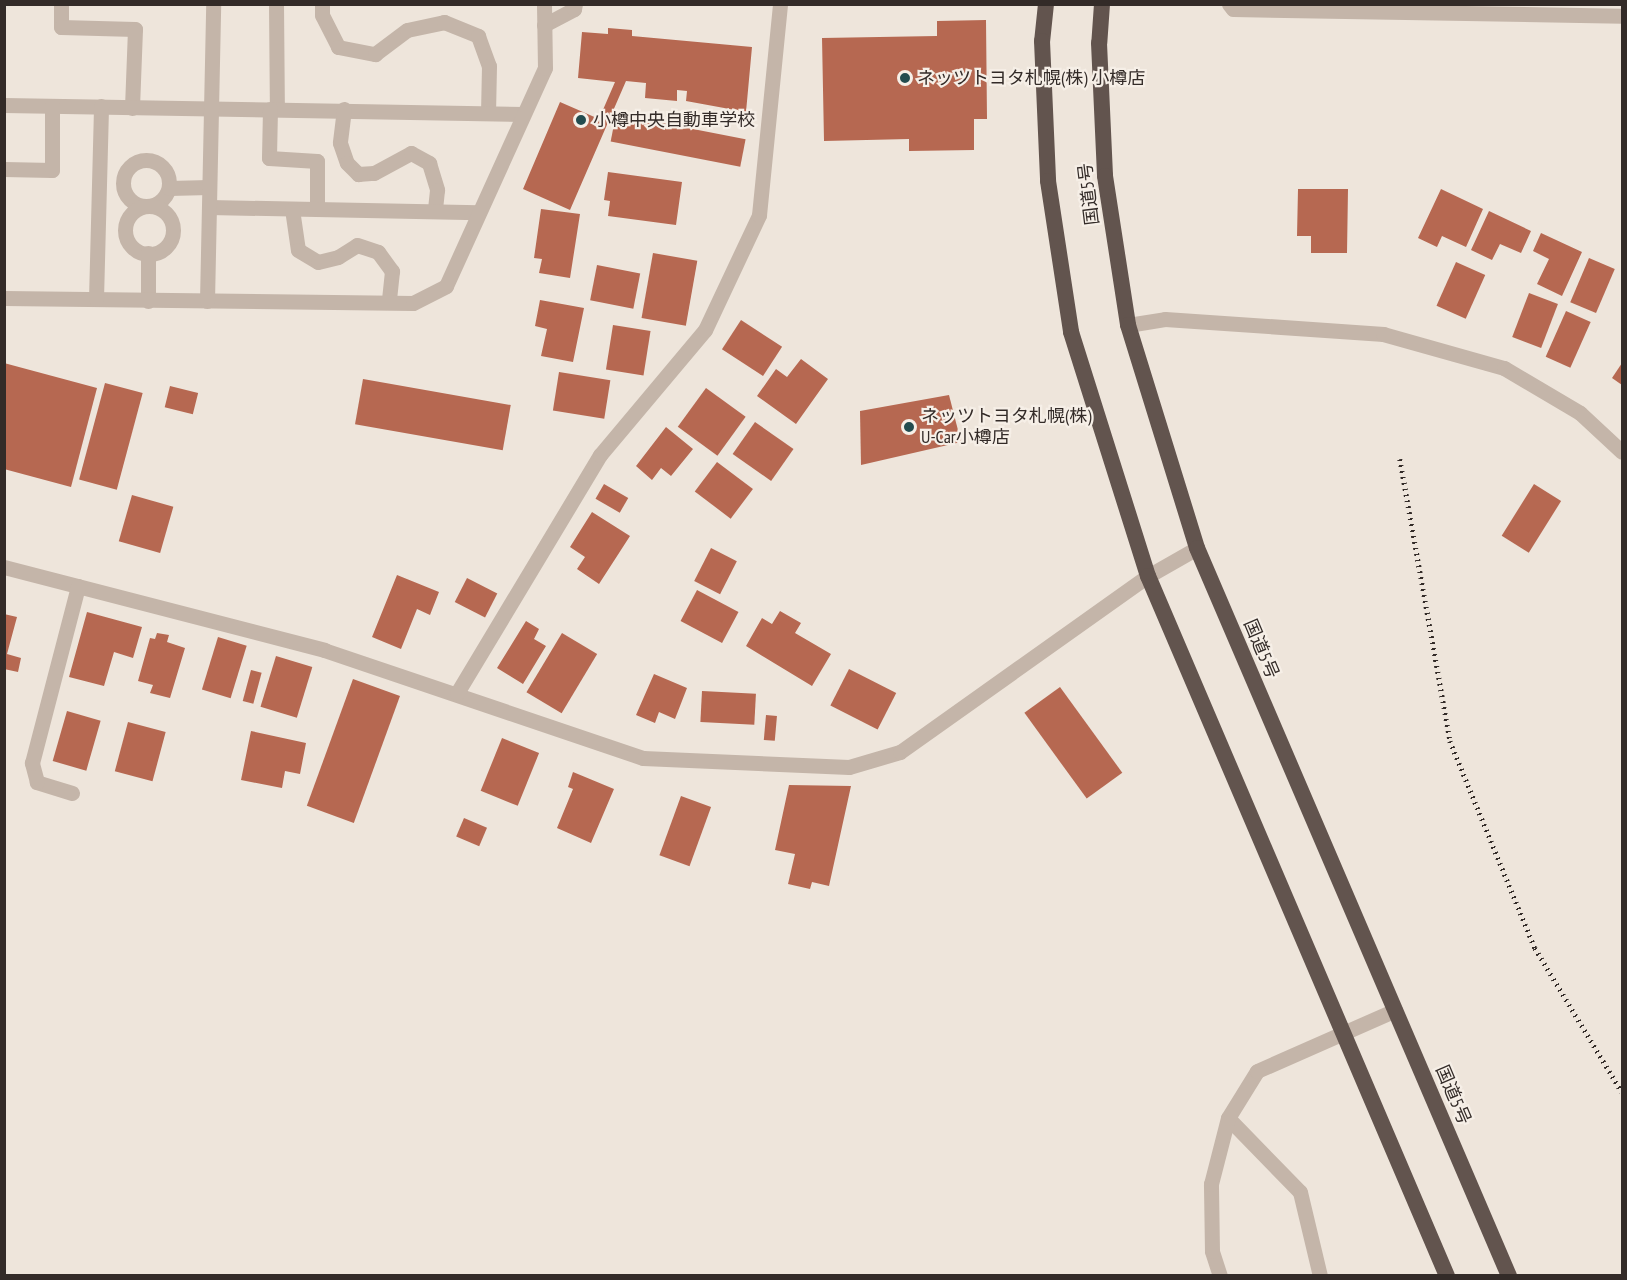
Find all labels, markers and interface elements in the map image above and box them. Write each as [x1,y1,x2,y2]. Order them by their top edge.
place label: ネッツトヨタ札幌(株) 小樽店 [917,67,1145,89]
marker: ネッツトヨタ札幌(株) 小樽店 [898,71,912,85]
place label: 小樽中央自動車学校 [593,109,755,131]
marker: 小樽中央自動車学校 [574,113,588,127]
street label: 国道5号 [1074,162,1104,226]
place label: ネッツトヨタ札幌(株) U-Car小樽店 [921,406,1091,448]
marker: ネッツトヨタ札幌(株) U-Car小樽店 [902,420,916,434]
street label: 国道5号 [1239,616,1283,682]
street label: 国道5号 [1431,1062,1475,1128]

